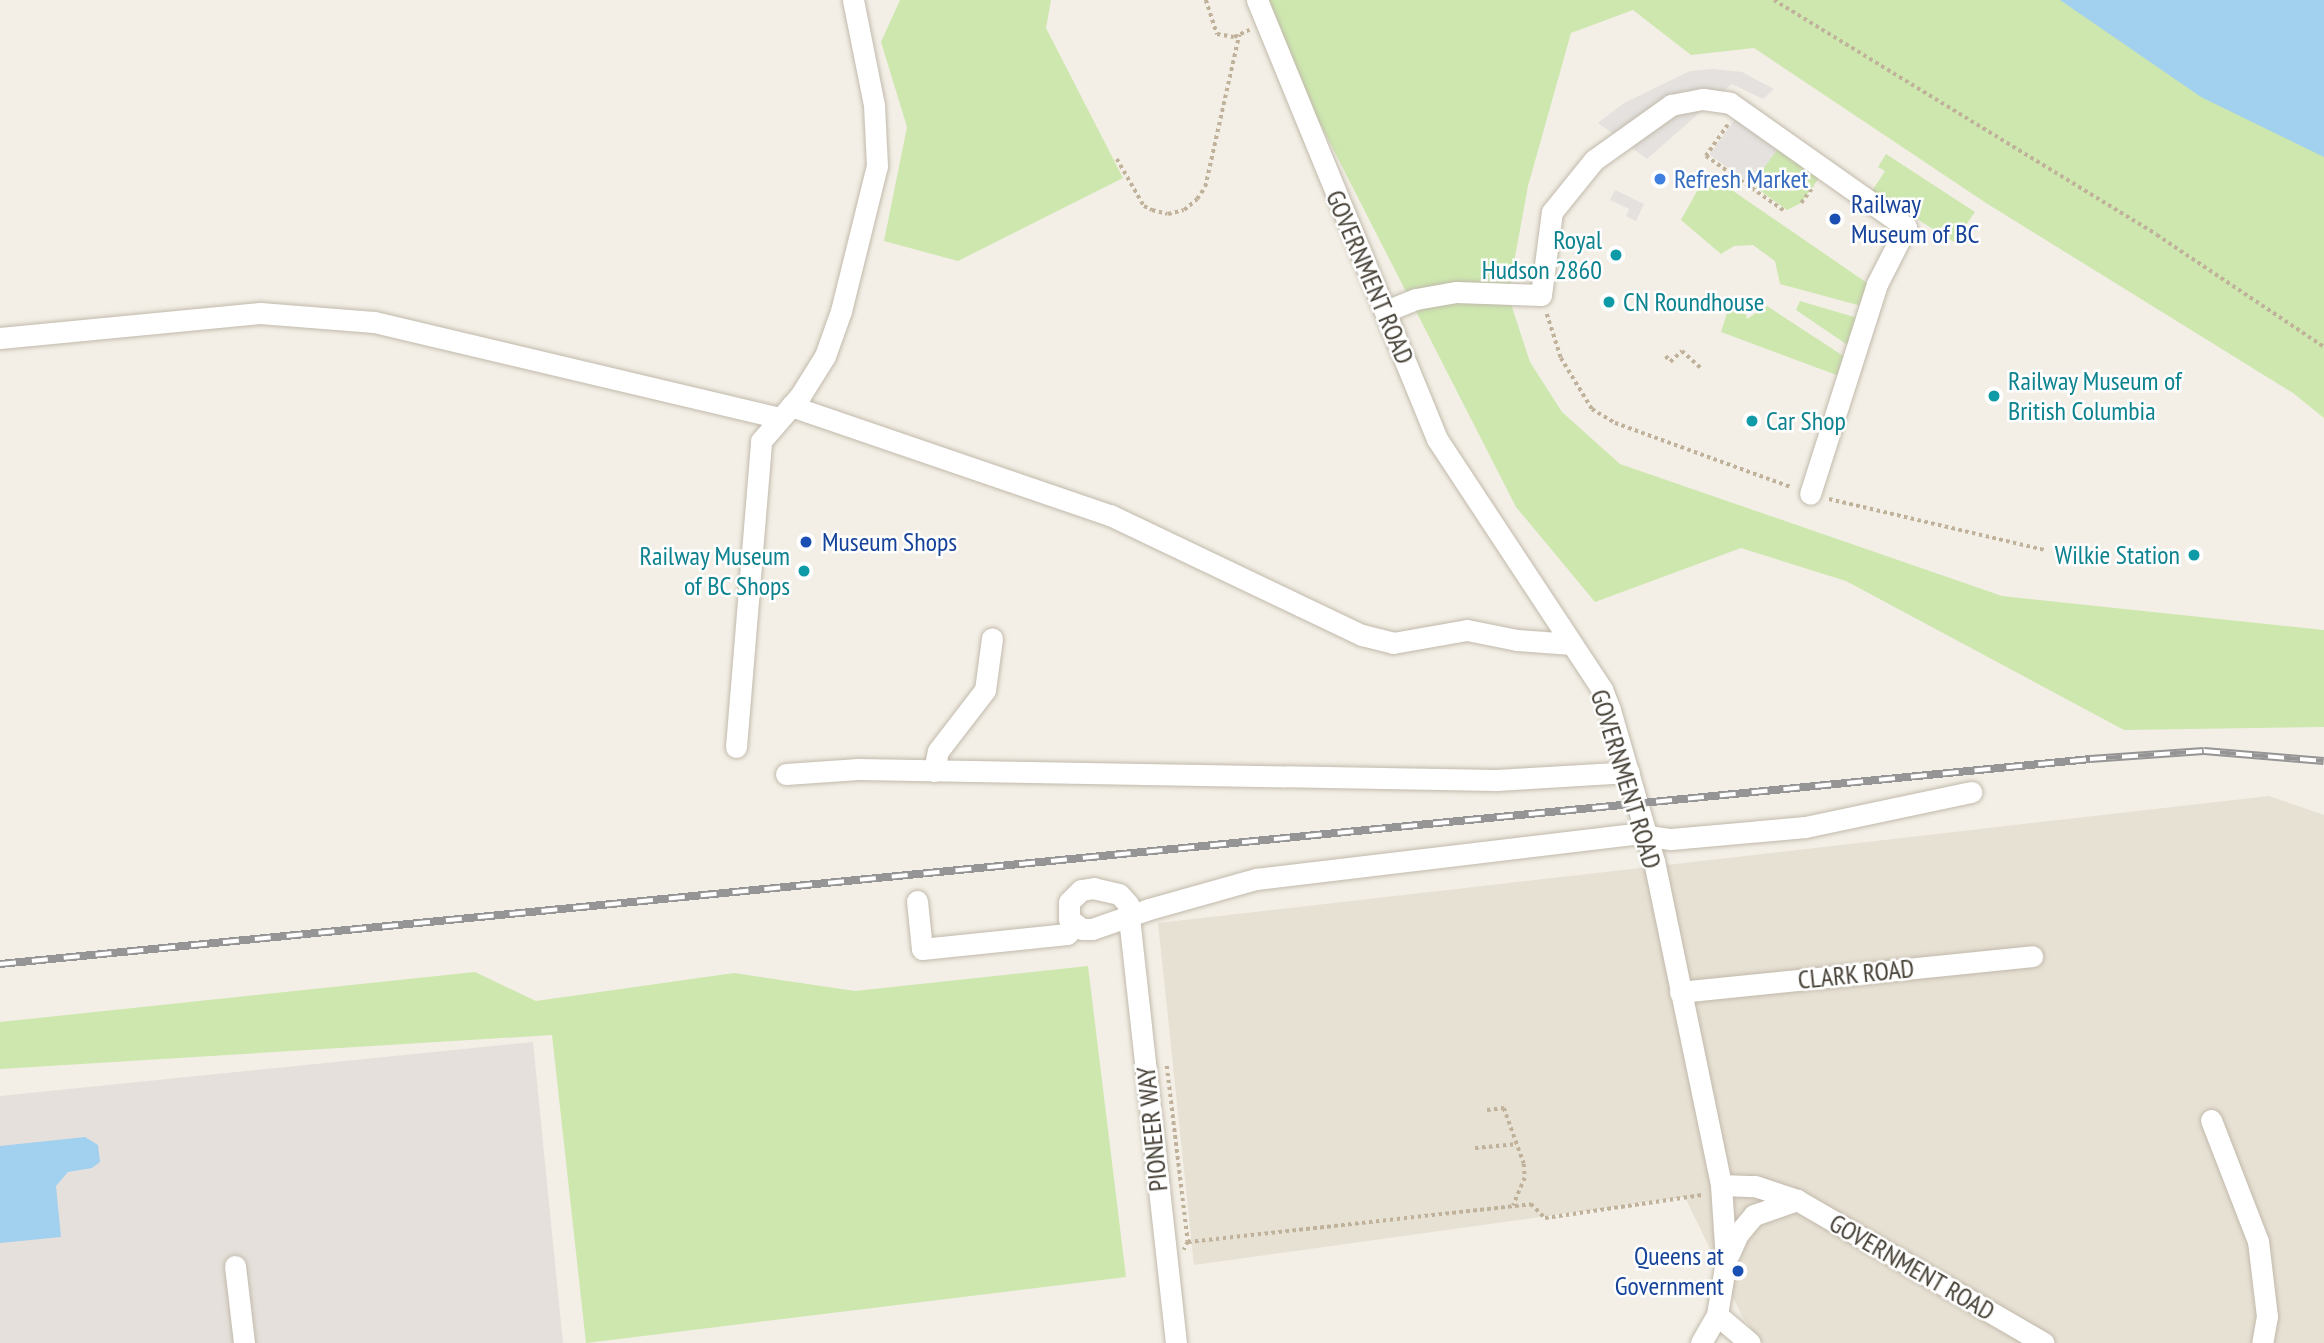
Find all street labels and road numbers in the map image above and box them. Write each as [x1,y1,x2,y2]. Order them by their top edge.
street label: GOVERNMENT ROAD [1319,185,1421,369]
street label: GOVERNMENT ROAD [1584,685,1668,873]
street label: CLARK ROAD [1796,952,1916,996]
street label: PIONEER WAY [1130,1065,1174,1193]
street label: GOVERNMENT ROAD [1823,1207,2001,1327]

